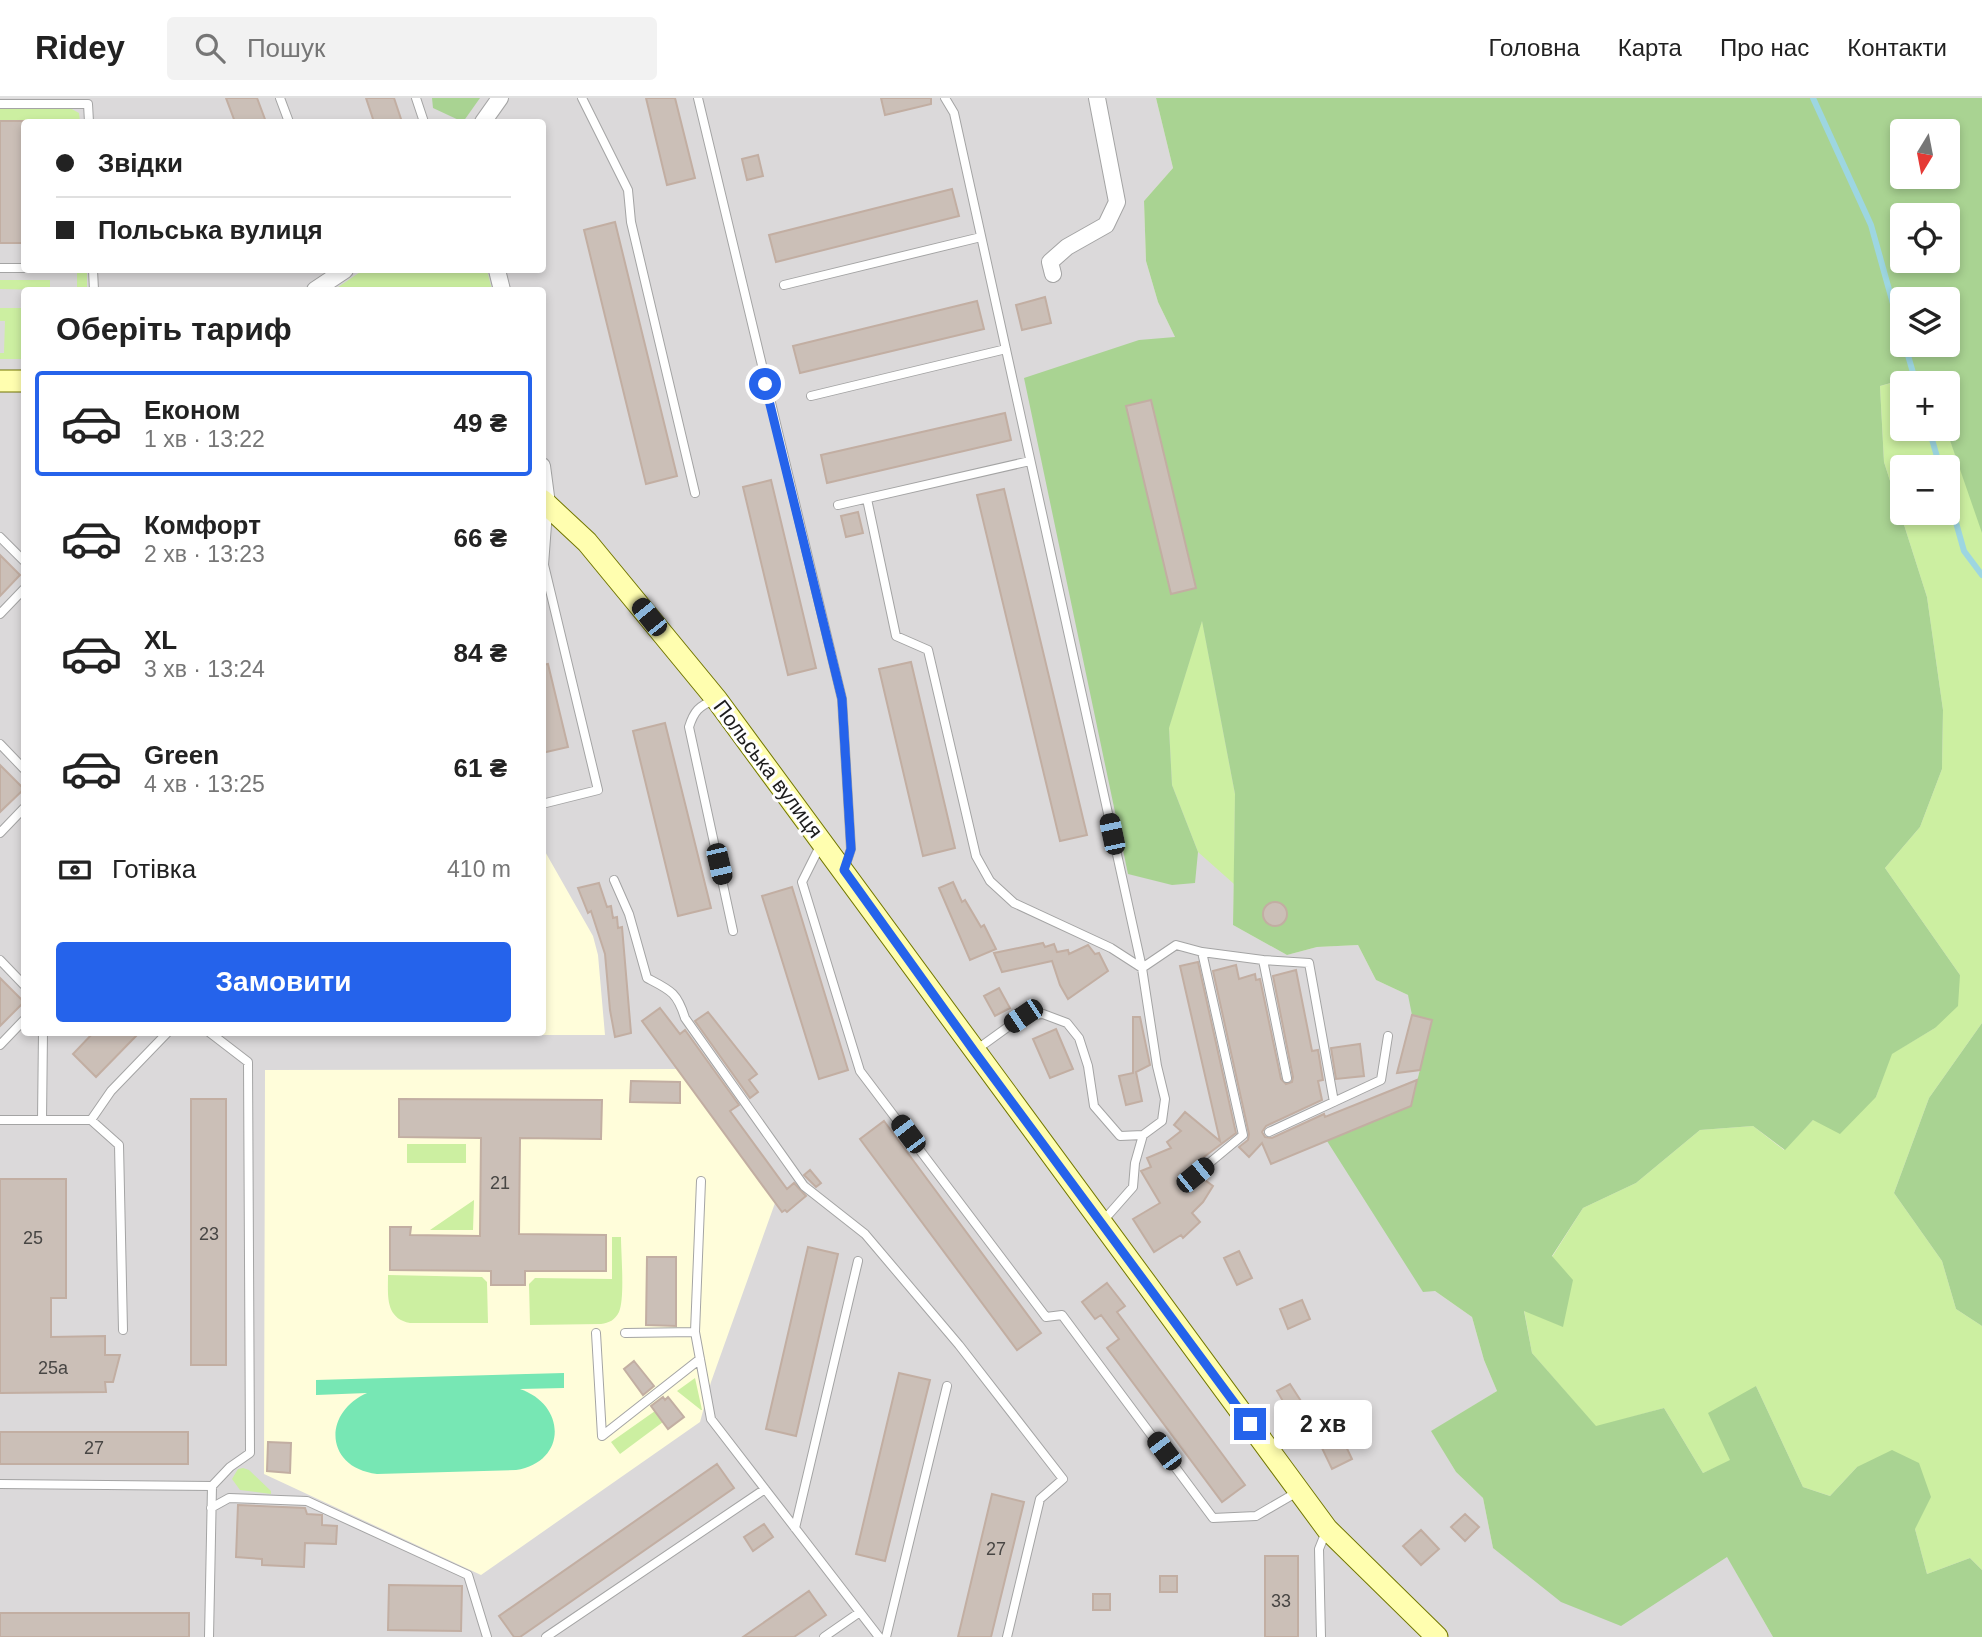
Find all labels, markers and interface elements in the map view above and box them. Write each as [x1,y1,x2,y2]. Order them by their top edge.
search box [167,17,657,80]
text: Ridey [35,29,125,66]
icon: search [191,29,229,67]
text: Пошук [247,33,325,63]
text: Головна [1489,34,1580,61]
text: Карта [1618,34,1682,61]
text: Про нас [1720,34,1809,61]
text: Контакти [1847,34,1947,61]
north arrow [1890,119,1960,189]
map controls [1890,119,1960,525]
text: Звідки [98,148,183,178]
button: locate [1890,203,1960,273]
text: Польська вулиця [98,215,323,245]
button: layers [1890,287,1960,357]
text: Оберіть тариф [56,311,292,347]
route start [749,368,781,400]
button: + [1890,371,1960,441]
icon: car [60,392,123,455]
text: Економ [144,395,240,425]
text: 49 ₴ [454,408,507,438]
text: 1 хв · 13:22 [144,426,265,452]
button: − [1890,455,1960,525]
icon: car [60,507,123,570]
text: Комфорт [144,510,261,540]
text: 66 ₴ [454,523,507,553]
text: 2 хв · 13:23 [144,541,265,567]
car [628,594,671,640]
icon: car [60,622,123,685]
text: XL [144,625,177,655]
text: 84 ₴ [454,638,507,668]
text: 3 хв · 13:24 [144,656,265,682]
street label: Польська вулиця [709,695,828,842]
icon: car [60,737,123,800]
text: Green [144,740,219,770]
text: 61 ₴ [454,753,507,783]
text: 4 хв · 13:25 [144,771,265,797]
car [1098,811,1127,857]
car [705,841,734,887]
icon: cash [56,851,94,889]
text: Готівка [112,854,196,884]
text: 410 m [447,856,511,882]
button: Замовити [56,942,511,1022]
car [1000,996,1047,1036]
car [887,1111,930,1157]
car [1173,1154,1218,1196]
house number: 21 [490,1173,510,1193]
house number: 23 [199,1224,219,1244]
house number: 25 [23,1228,43,1248]
house number: 25а [38,1358,69,1378]
callout: 2 хв [1274,1400,1372,1448]
route end [1234,1408,1266,1440]
text: 2 хв [1300,1411,1346,1437]
car [1143,1428,1186,1474]
house number: 27 [84,1438,104,1458]
house number: 27 [986,1539,1006,1559]
house number: 33 [1271,1591,1291,1611]

